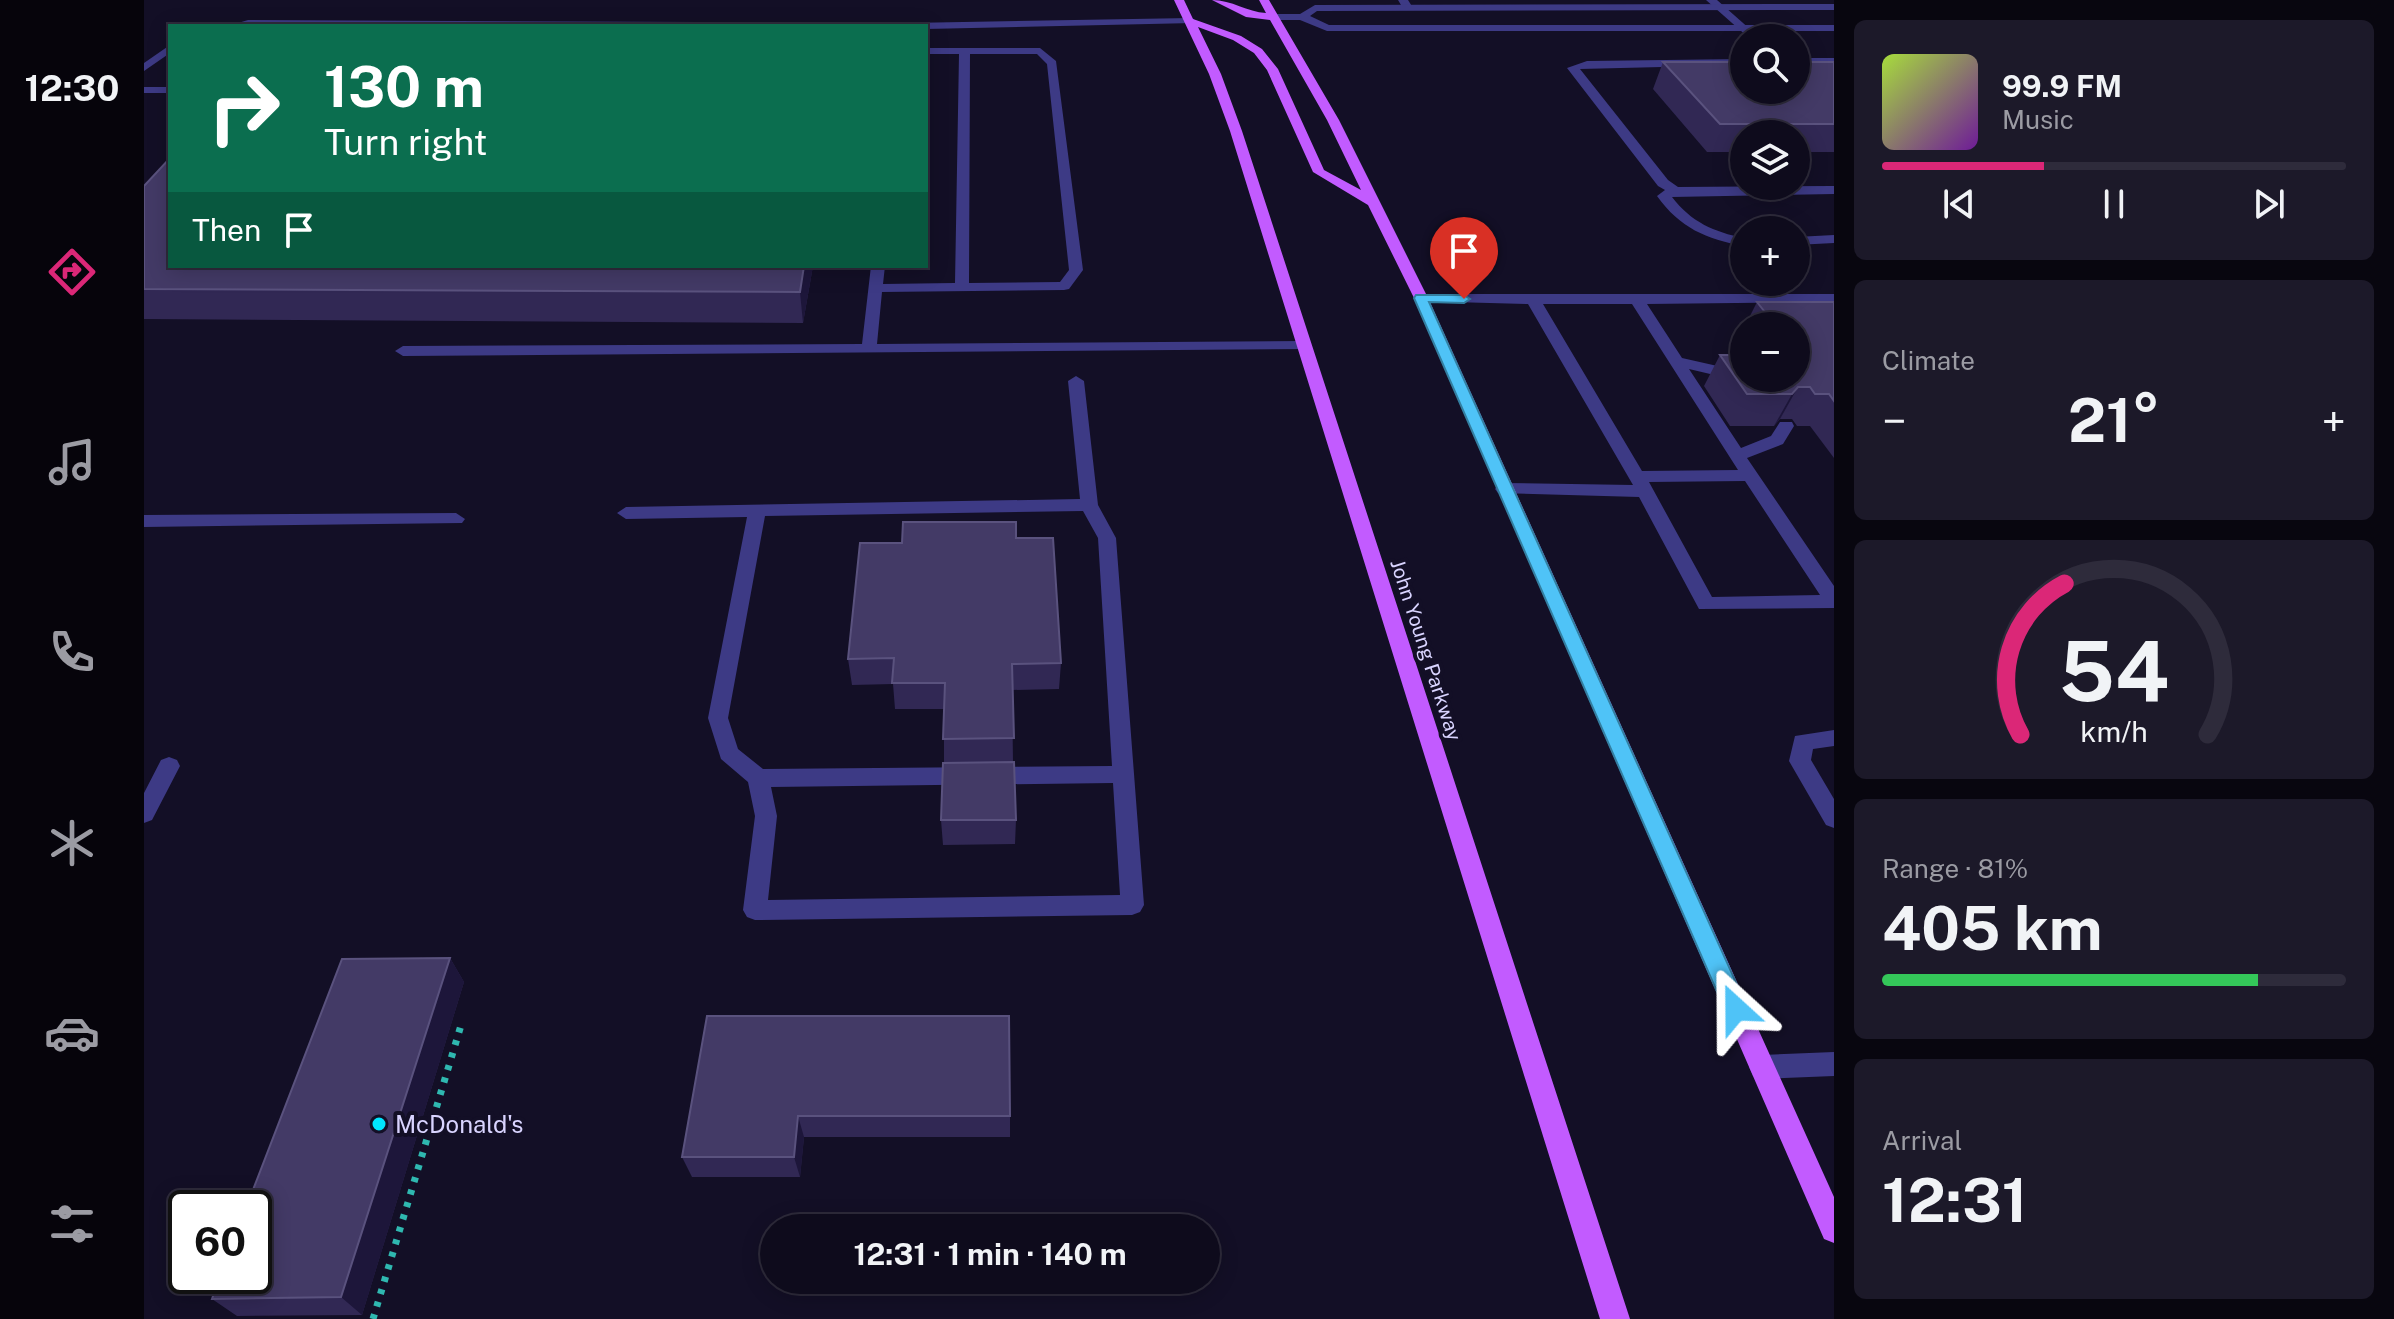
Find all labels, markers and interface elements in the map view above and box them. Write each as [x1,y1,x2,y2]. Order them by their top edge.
map controls [1730,24,1810,392]
button: search [1730,24,1810,104]
text: 130 m [324,54,484,120]
icon: right [192,56,296,160]
text: 12:30 [25,67,120,109]
text: 99.9 FM [2002,68,2122,104]
text: Music [2002,104,2074,135]
button: layers [1730,120,1810,200]
text: Turn right [324,121,487,163]
icon: previous [1937,182,1981,226]
icon: pause [2092,182,2136,226]
icon: next [2247,182,2291,226]
icon: arrive [277,208,321,252]
text: Then [192,212,261,248]
button: + [1730,216,1810,296]
pin [1430,217,1498,299]
icon: arrive [1442,229,1486,273]
icon: directions [44,244,100,300]
button: − [1730,312,1810,392]
text: Climate [1882,345,1975,376]
text: 21° [2068,385,2160,456]
text: − [1882,395,1906,447]
text: + [2322,395,2346,447]
icon: music [44,434,100,490]
street label: John Young Parkway [1385,556,1467,744]
text: 54 [2059,622,2169,720]
icon: phone [44,624,100,680]
text: km/h [2080,716,2148,749]
icon: climate [44,815,100,871]
text: Range · 81% [1882,853,2028,884]
text: 405 km [1882,893,2103,964]
position arrow [1694,967,1778,1051]
icon: car [44,1005,100,1061]
place label: McDonald's [395,1110,523,1138]
marker: McDonald's [370,1115,388,1133]
text: Arrival [1882,1125,1962,1156]
text: 12:31 [1882,1165,2028,1236]
speed limit sign: 60 [168,1190,272,1294]
icon: filters [44,1196,100,1252]
text: 12:31 · 1 min · 140 m [853,1236,1127,1272]

